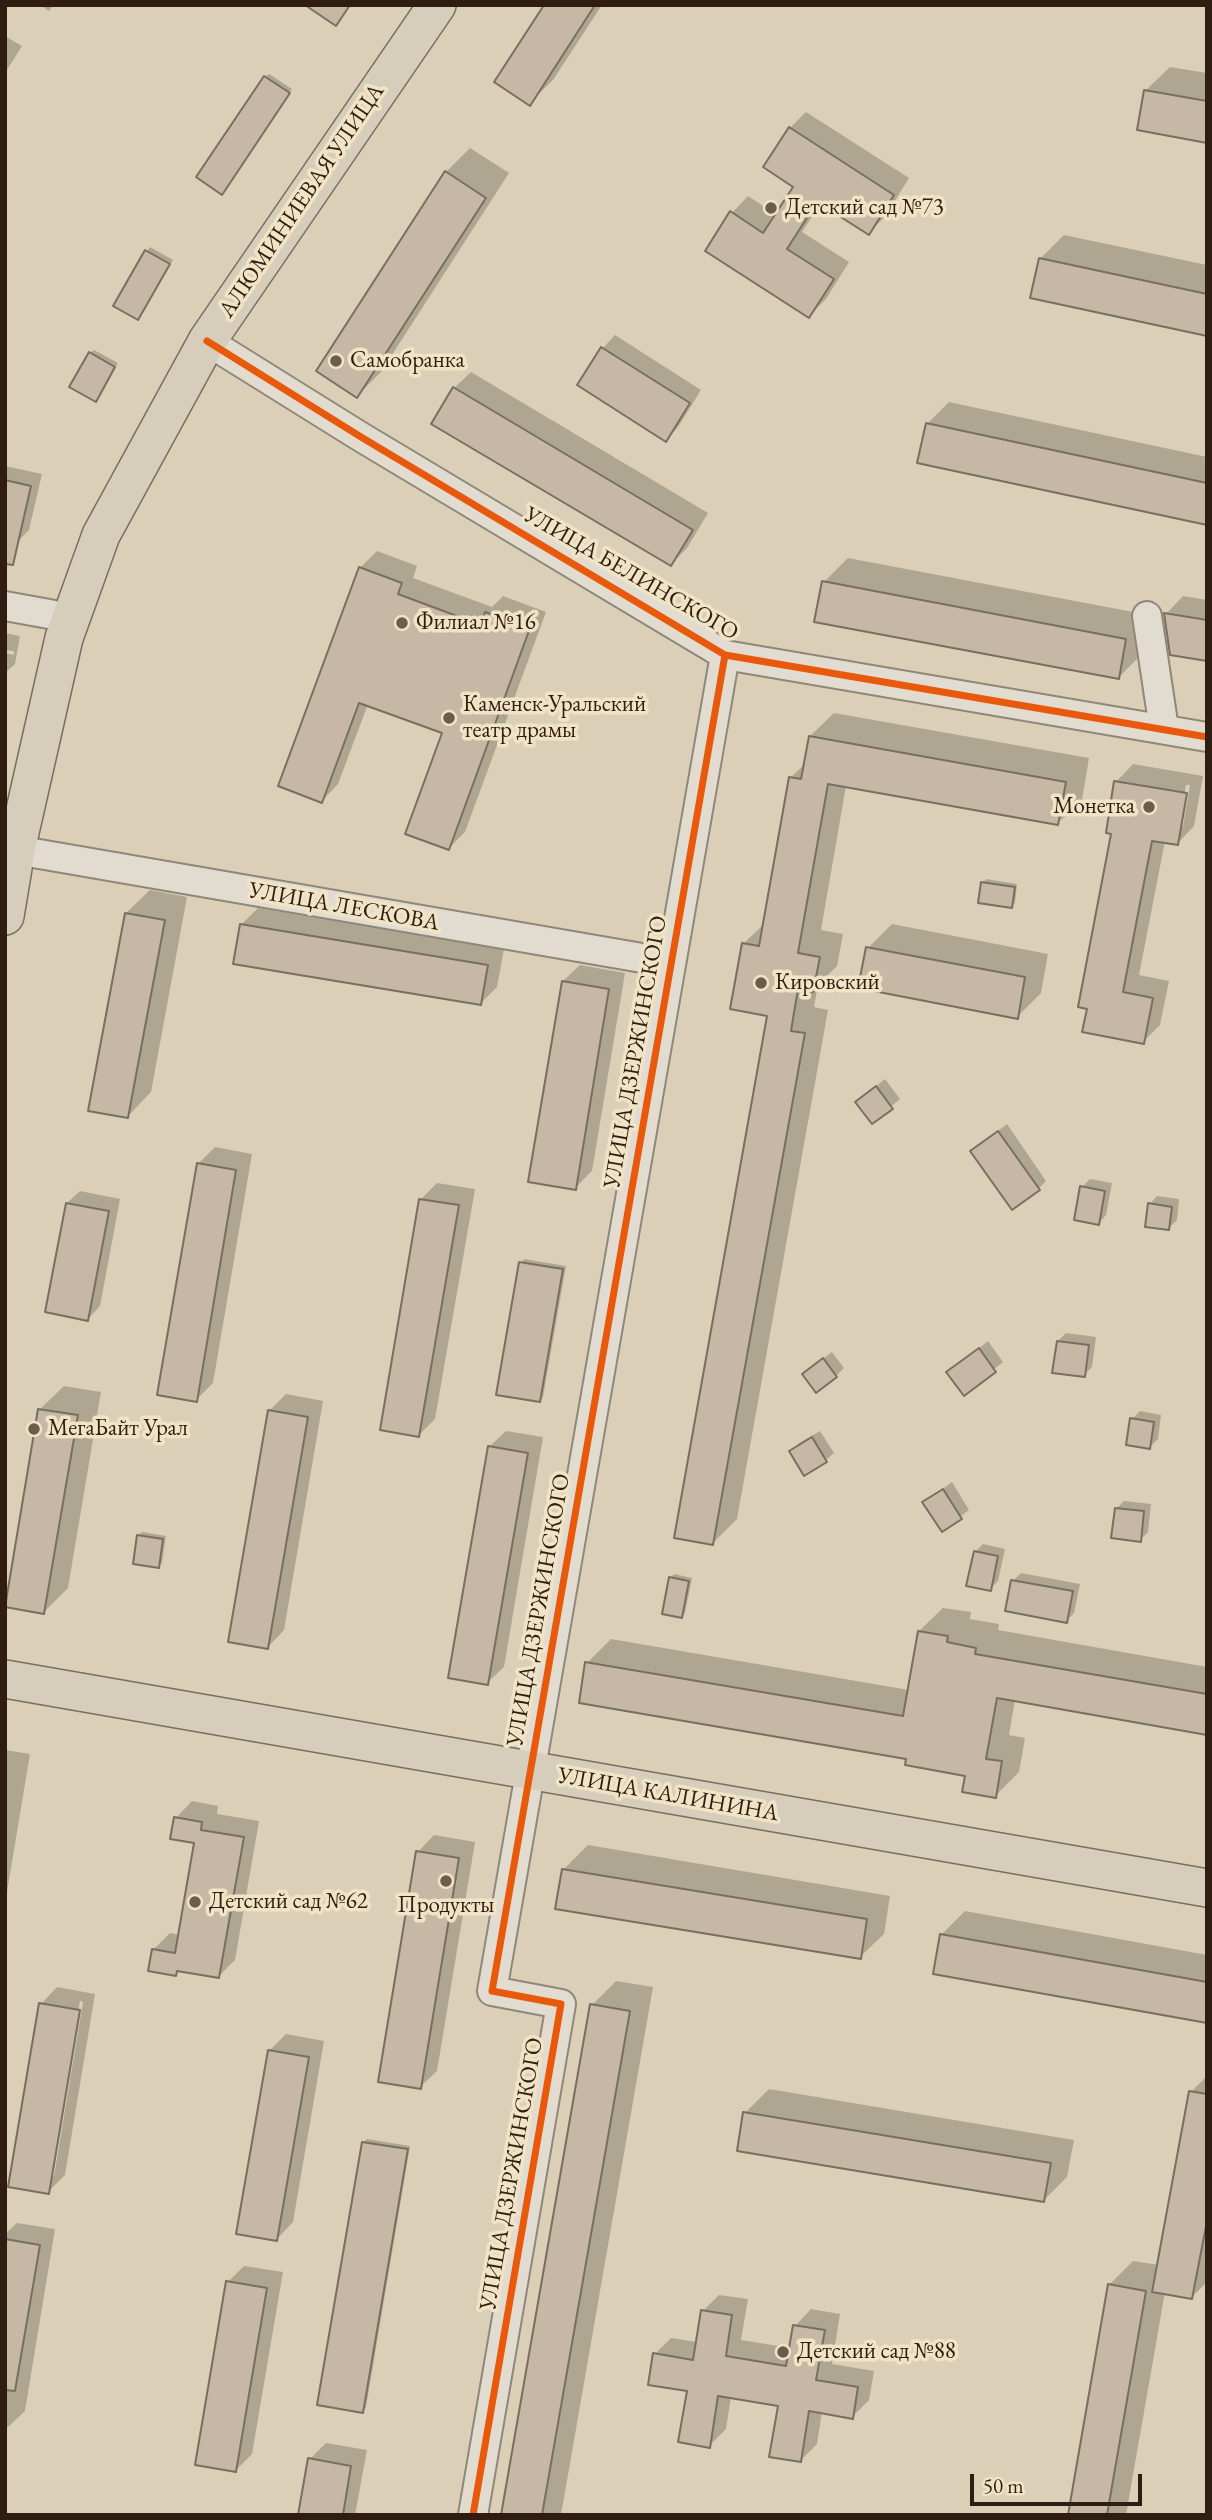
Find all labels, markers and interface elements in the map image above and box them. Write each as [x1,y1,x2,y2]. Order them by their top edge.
street label: АЛЮМИНИЕВАЯ УЛИЦА [213,79,391,323]
place label: Детский сад №73 [785,194,944,222]
marker: Детский сад №73 [763,200,779,216]
place label: Самобранка [350,347,465,375]
marker: Самобранка [328,353,344,369]
street label: УЛИЦА БЕЛИНСКОГО [519,501,743,647]
place label: Филиал №16 [416,609,536,637]
marker: Филиал №16 [394,615,410,631]
place label: Каменск-Уральский театр драмы [463,691,646,745]
marker: Каменск-Уральский театр драмы [441,710,457,726]
place label: Монетка [1053,793,1135,821]
marker: Монетка [1141,799,1157,815]
street label: УЛИЦА ЛЕСКОВА [247,877,441,937]
street label: УЛИЦА ДЗЕРЖИНСКОГО [598,913,674,1191]
place label: Кировский [775,969,880,997]
marker: Кировский [753,975,769,991]
place label: МегаБайт Урал [48,1415,188,1443]
marker: МегаБайт Урал [26,1421,42,1437]
street label: УЛИЦА ДЗЕРЖИНСКОГО [501,1471,577,1749]
street label: УЛИЦА КАЛИНИНА [555,1762,781,1828]
marker: Продукты [438,1873,454,1889]
place label: Детский сад №62 [209,1888,368,1916]
place label: Продукты [398,1892,494,1920]
marker: Детский сад №62 [187,1894,203,1910]
street label: УЛИЦА ДЗЕРЖИНСКОГО [474,2035,550,2313]
place label: Детский сад №88 [797,2338,956,2366]
marker: Детский сад №88 [775,2344,791,2360]
scale bar [974,2460,1146,2504]
text: 50 m [983,2472,1024,2499]

